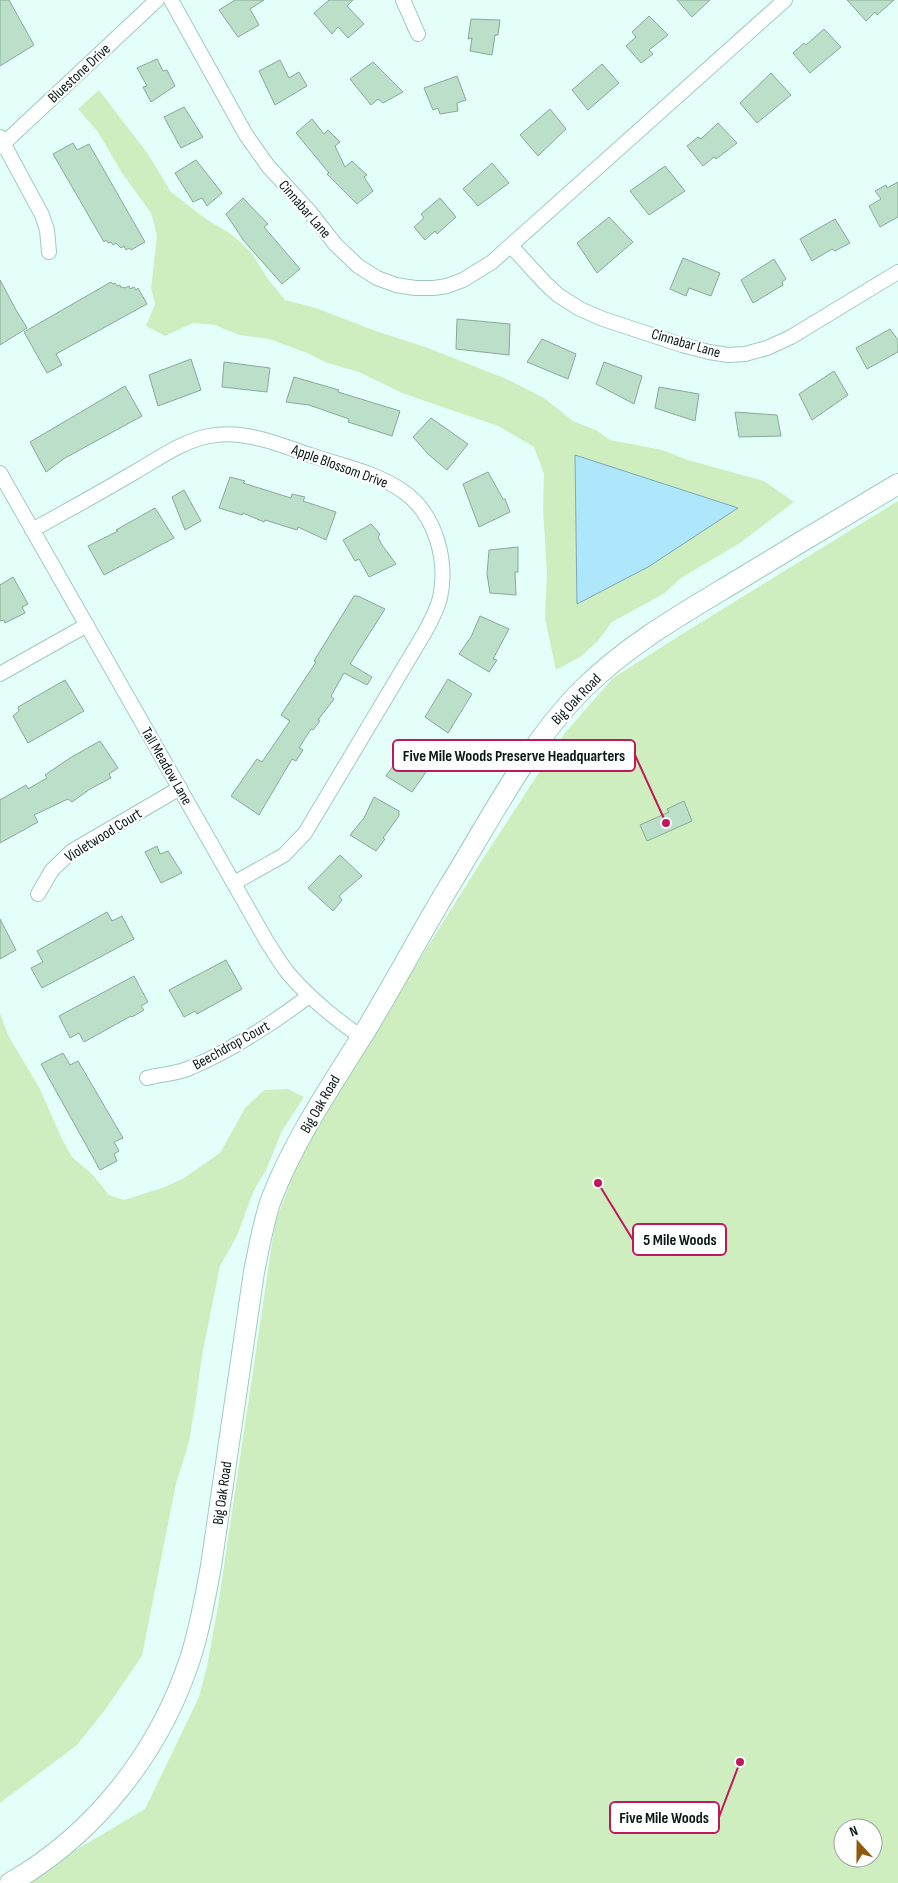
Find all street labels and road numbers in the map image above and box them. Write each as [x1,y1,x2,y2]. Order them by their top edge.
street label: Bluestone Drive [44,40,115,107]
street label: Cinnabar Lane [274,176,335,242]
street label: Cinnabar Lane [649,325,723,362]
street label: Apple Blossom Drive [288,440,391,493]
street label: Big Oak Road [547,670,605,729]
street label: Tall Meadow Lane [137,724,196,808]
street label: Violetwood Court [61,804,146,867]
street label: Beechdrop Court [189,1016,273,1074]
street label: Big Oak Road [296,1072,345,1137]
street label: Big Oak Road [209,1460,236,1526]

